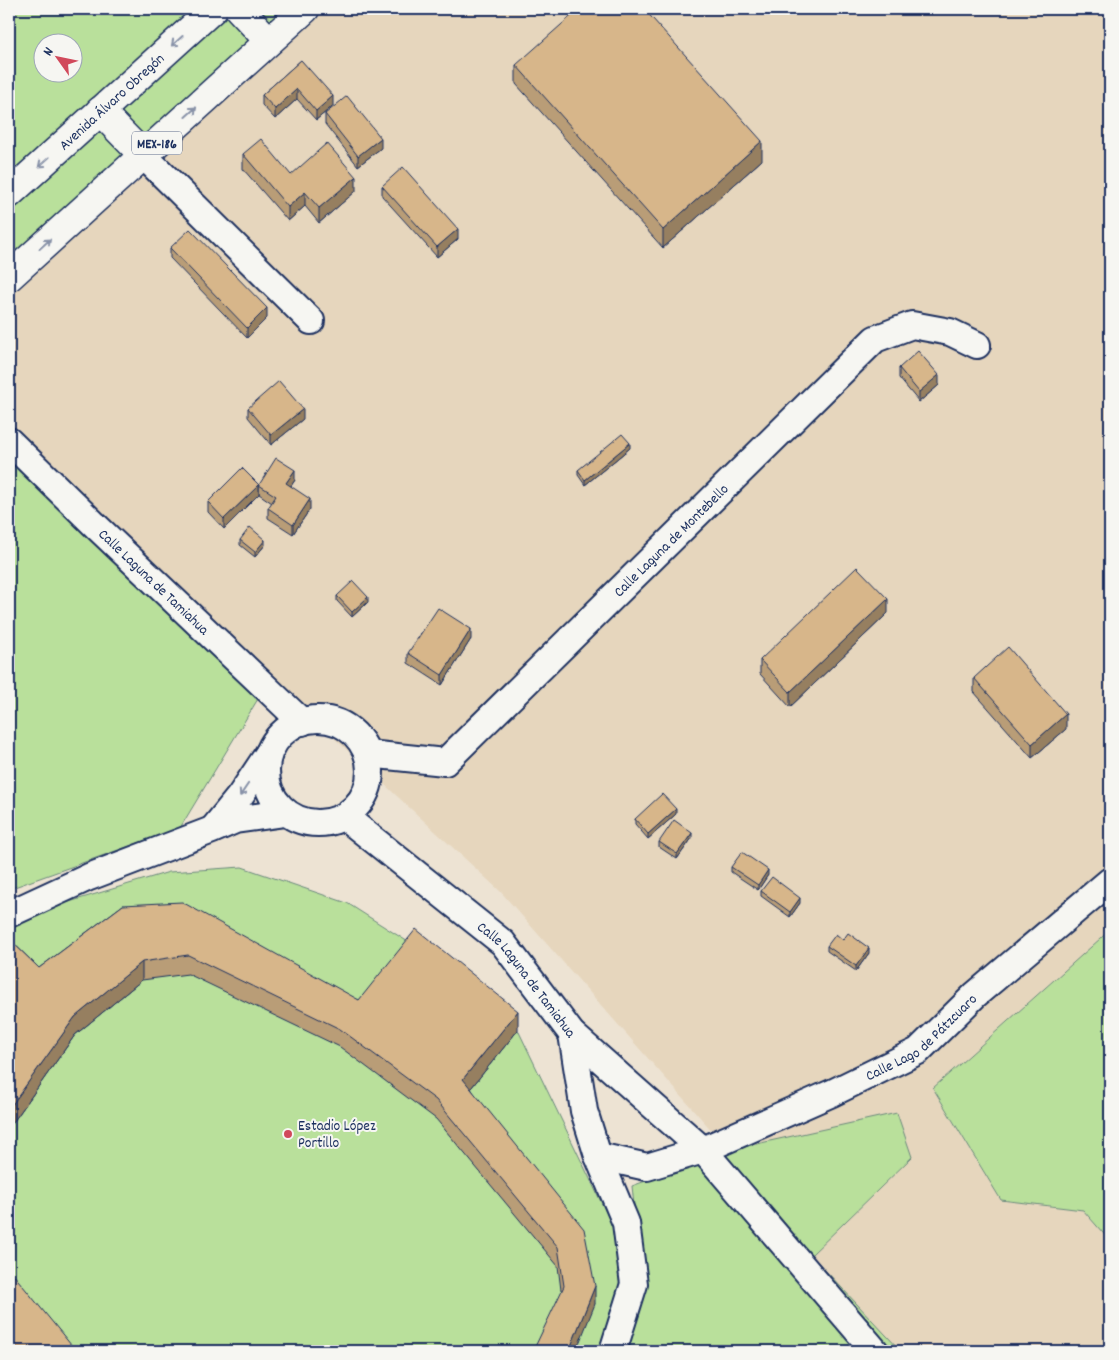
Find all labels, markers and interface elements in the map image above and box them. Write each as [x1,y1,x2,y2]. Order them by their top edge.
north arrow [32,32,82,82]
one-way arrow [171,36,184,47]
text: N [39,44,59,60]
street label: Avenida Álvaro Obregón [55,49,170,157]
one-way arrow [185,106,198,117]
road number: MEX-186 [132,132,182,154]
one-way arrow [37,156,50,168]
one-way arrow [38,238,51,250]
street label: Calle Laguna de Montebello [610,479,735,603]
street label: Calle Laguna de Tamiahua [92,525,214,642]
one-way arrow [239,783,249,797]
street label: Calle Laguna de Tamiahua [471,917,581,1044]
street label: Calle Lago de Pátzcuaro [862,989,983,1088]
place label: Estadio López Portillo [298,1116,376,1155]
marker: Estadio López Portillo [282,1128,294,1140]

